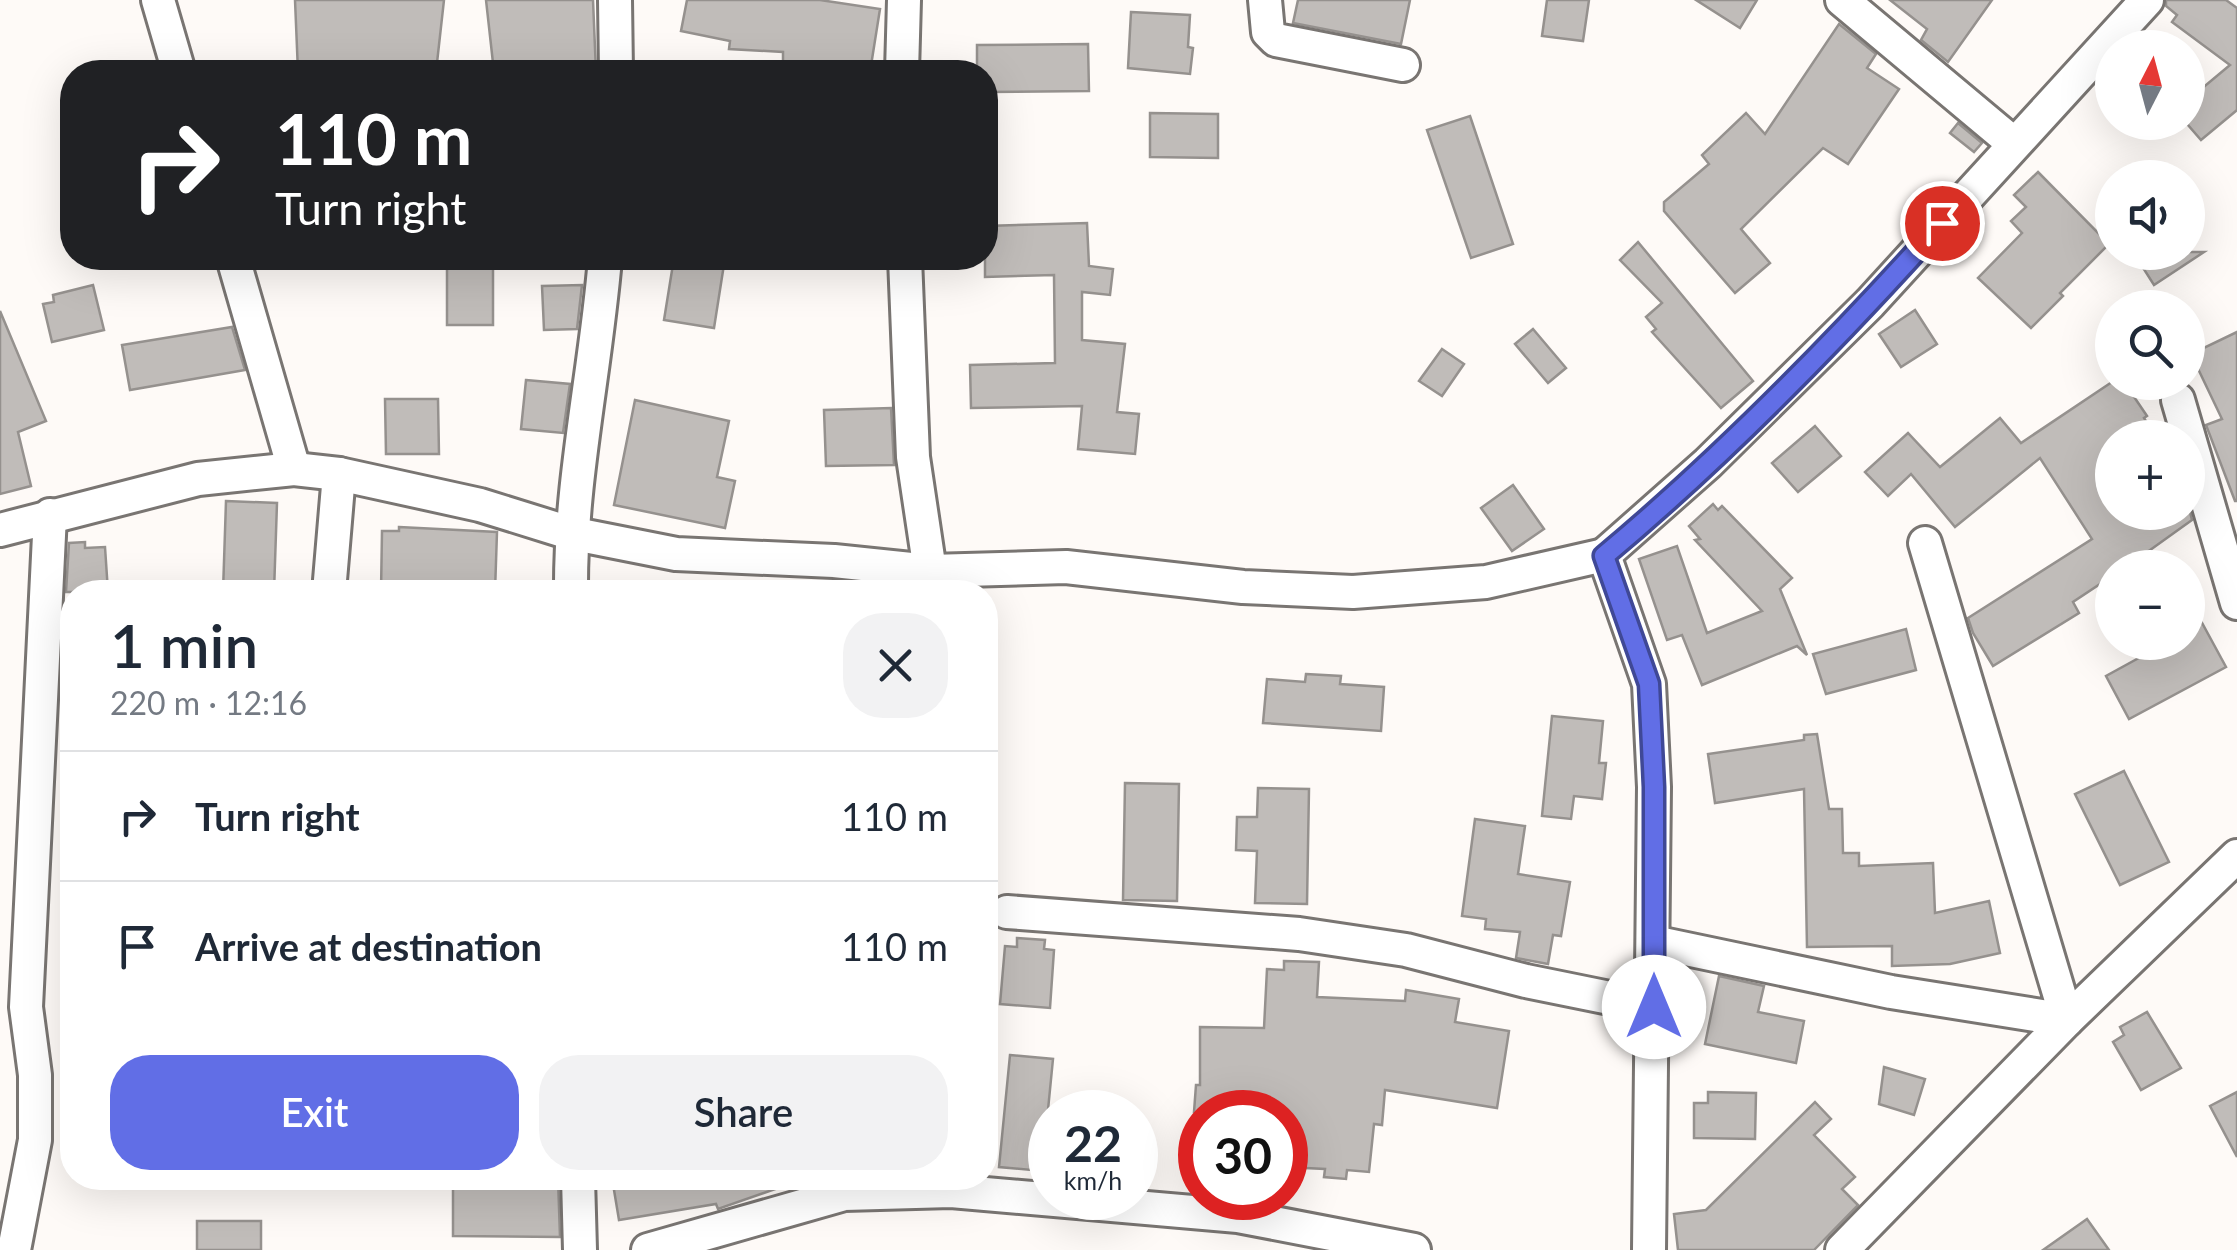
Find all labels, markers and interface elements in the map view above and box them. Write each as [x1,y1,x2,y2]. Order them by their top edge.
north arrow [2095,30,2205,140]
map controls [2095,30,2205,660]
text: 110 m [275,96,472,180]
icon: right [110,100,240,230]
button: sound [2095,160,2205,270]
text: Turn right [275,181,466,235]
pin [1900,181,1985,266]
icon: arrive [1915,196,1970,251]
button: search [2095,290,2205,400]
button: + [2095,420,2205,530]
button: − [2095,550,2205,660]
text: 1 min [110,609,258,681]
button: close [843,613,948,718]
text: 220 m · 12:16 [110,683,307,722]
icon: right [110,789,165,844]
text: Turn right [195,793,360,839]
text: 110 m [841,793,948,839]
icon: arrive [110,919,165,974]
text: Arrive at destination [195,923,542,969]
text: 110 m [841,923,948,969]
position arrow [1602,955,1706,1059]
button: Exit [110,1055,519,1170]
button: Share [539,1055,948,1170]
speed limit sign: 30 [1178,1090,1308,1220]
text: 22 [1064,1113,1122,1173]
text: km/h [1064,1165,1122,1195]

